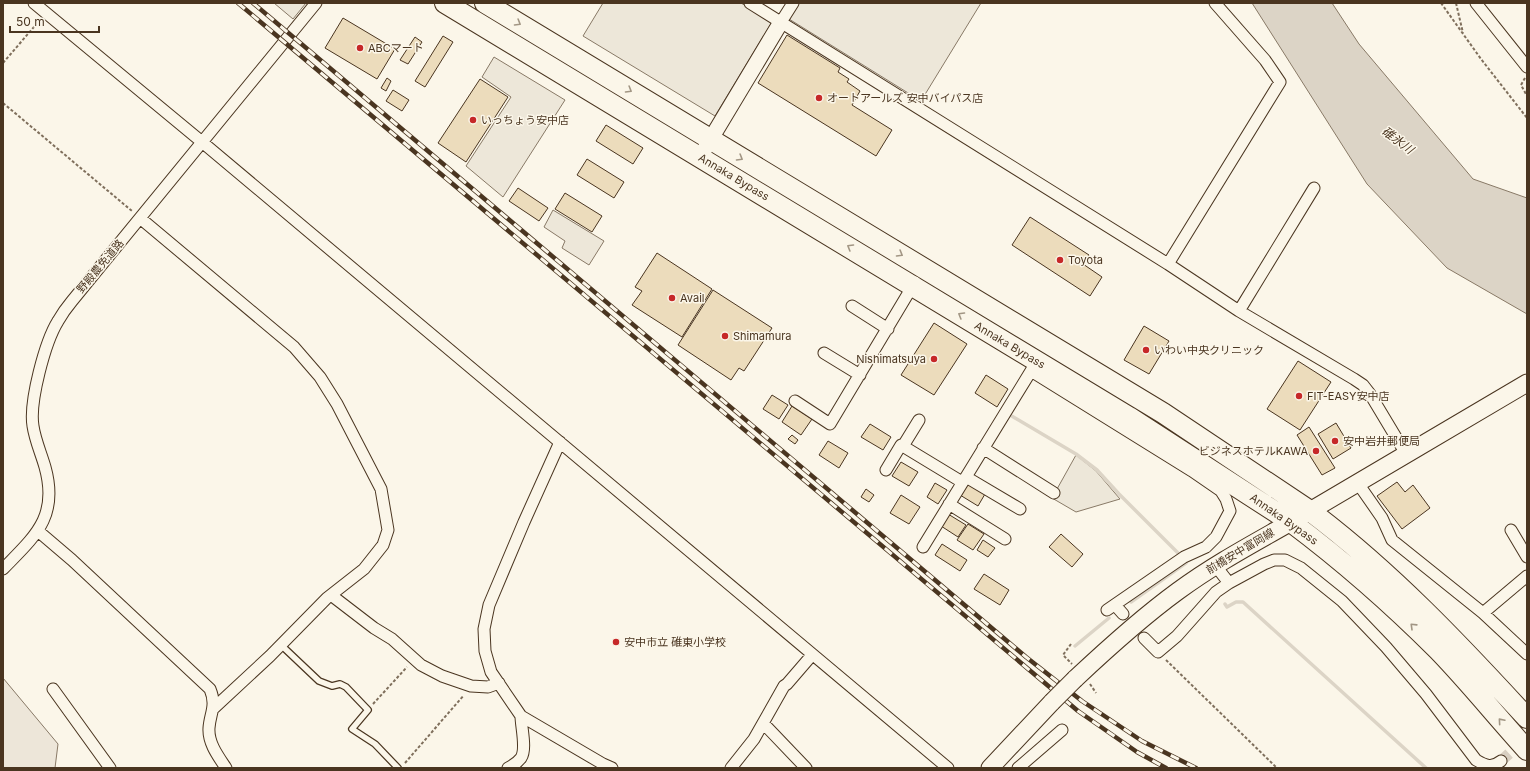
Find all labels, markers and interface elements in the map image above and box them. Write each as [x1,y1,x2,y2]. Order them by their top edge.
scale bar [10,8,99,34]
text: 50 m [16,14,45,29]
one-way arrow [514,19,521,26]
place label: ABCマート [368,41,424,55]
marker: ABCマート [355,43,365,53]
one-way arrow [625,86,632,93]
place label: オートアールズ 安中バイパス店 [827,91,983,105]
marker: オートアールズ 安中バイパス店 [814,93,824,103]
place label: いっちょう安中店 [481,113,569,127]
marker: いっちょう安中店 [468,115,478,125]
water label: 碓氷川 [1379,123,1418,158]
street label: Annaka Bypass [696,150,772,204]
one-way arrow [736,153,743,160]
street label: 野殿農免道路 [73,236,127,296]
one-way arrow [847,245,854,252]
one-way arrow [896,249,903,256]
place label: Toyota [1068,253,1103,267]
marker: Toyota [1055,255,1065,265]
place label: Avail [680,291,704,305]
marker: Avail [667,293,677,303]
one-way arrow [958,312,965,320]
street label: Annaka Bypass [972,318,1048,372]
place label: Shimamura [733,329,792,343]
marker: Shimamura [720,331,730,341]
place label: いわい中央クリニック [1154,343,1264,357]
marker: いわい中央クリニック [1141,345,1151,355]
place label: Nishimatsuya [856,352,926,366]
marker: Nishimatsuya [929,354,939,364]
place label: FIT-EASY安中店 [1307,389,1390,403]
marker: FIT-EASY安中店 [1294,391,1304,401]
place label: 安中岩井郵便局 [1343,434,1420,448]
marker: 安中岩井郵便局 [1330,436,1340,446]
place label: ビジネスホテルKAWA [1199,444,1308,458]
marker: ビジネスホテルKAWA [1311,446,1321,456]
street label: Annaka Bypass [1247,490,1321,548]
street label: 前橋安中富岡線 [1203,525,1277,577]
one-way arrow [1410,623,1418,631]
place label: 安中市立 碓東小学校 [624,635,726,649]
marker: 安中市立 碓東小学校 [611,637,621,647]
one-way arrow [1499,719,1506,726]

